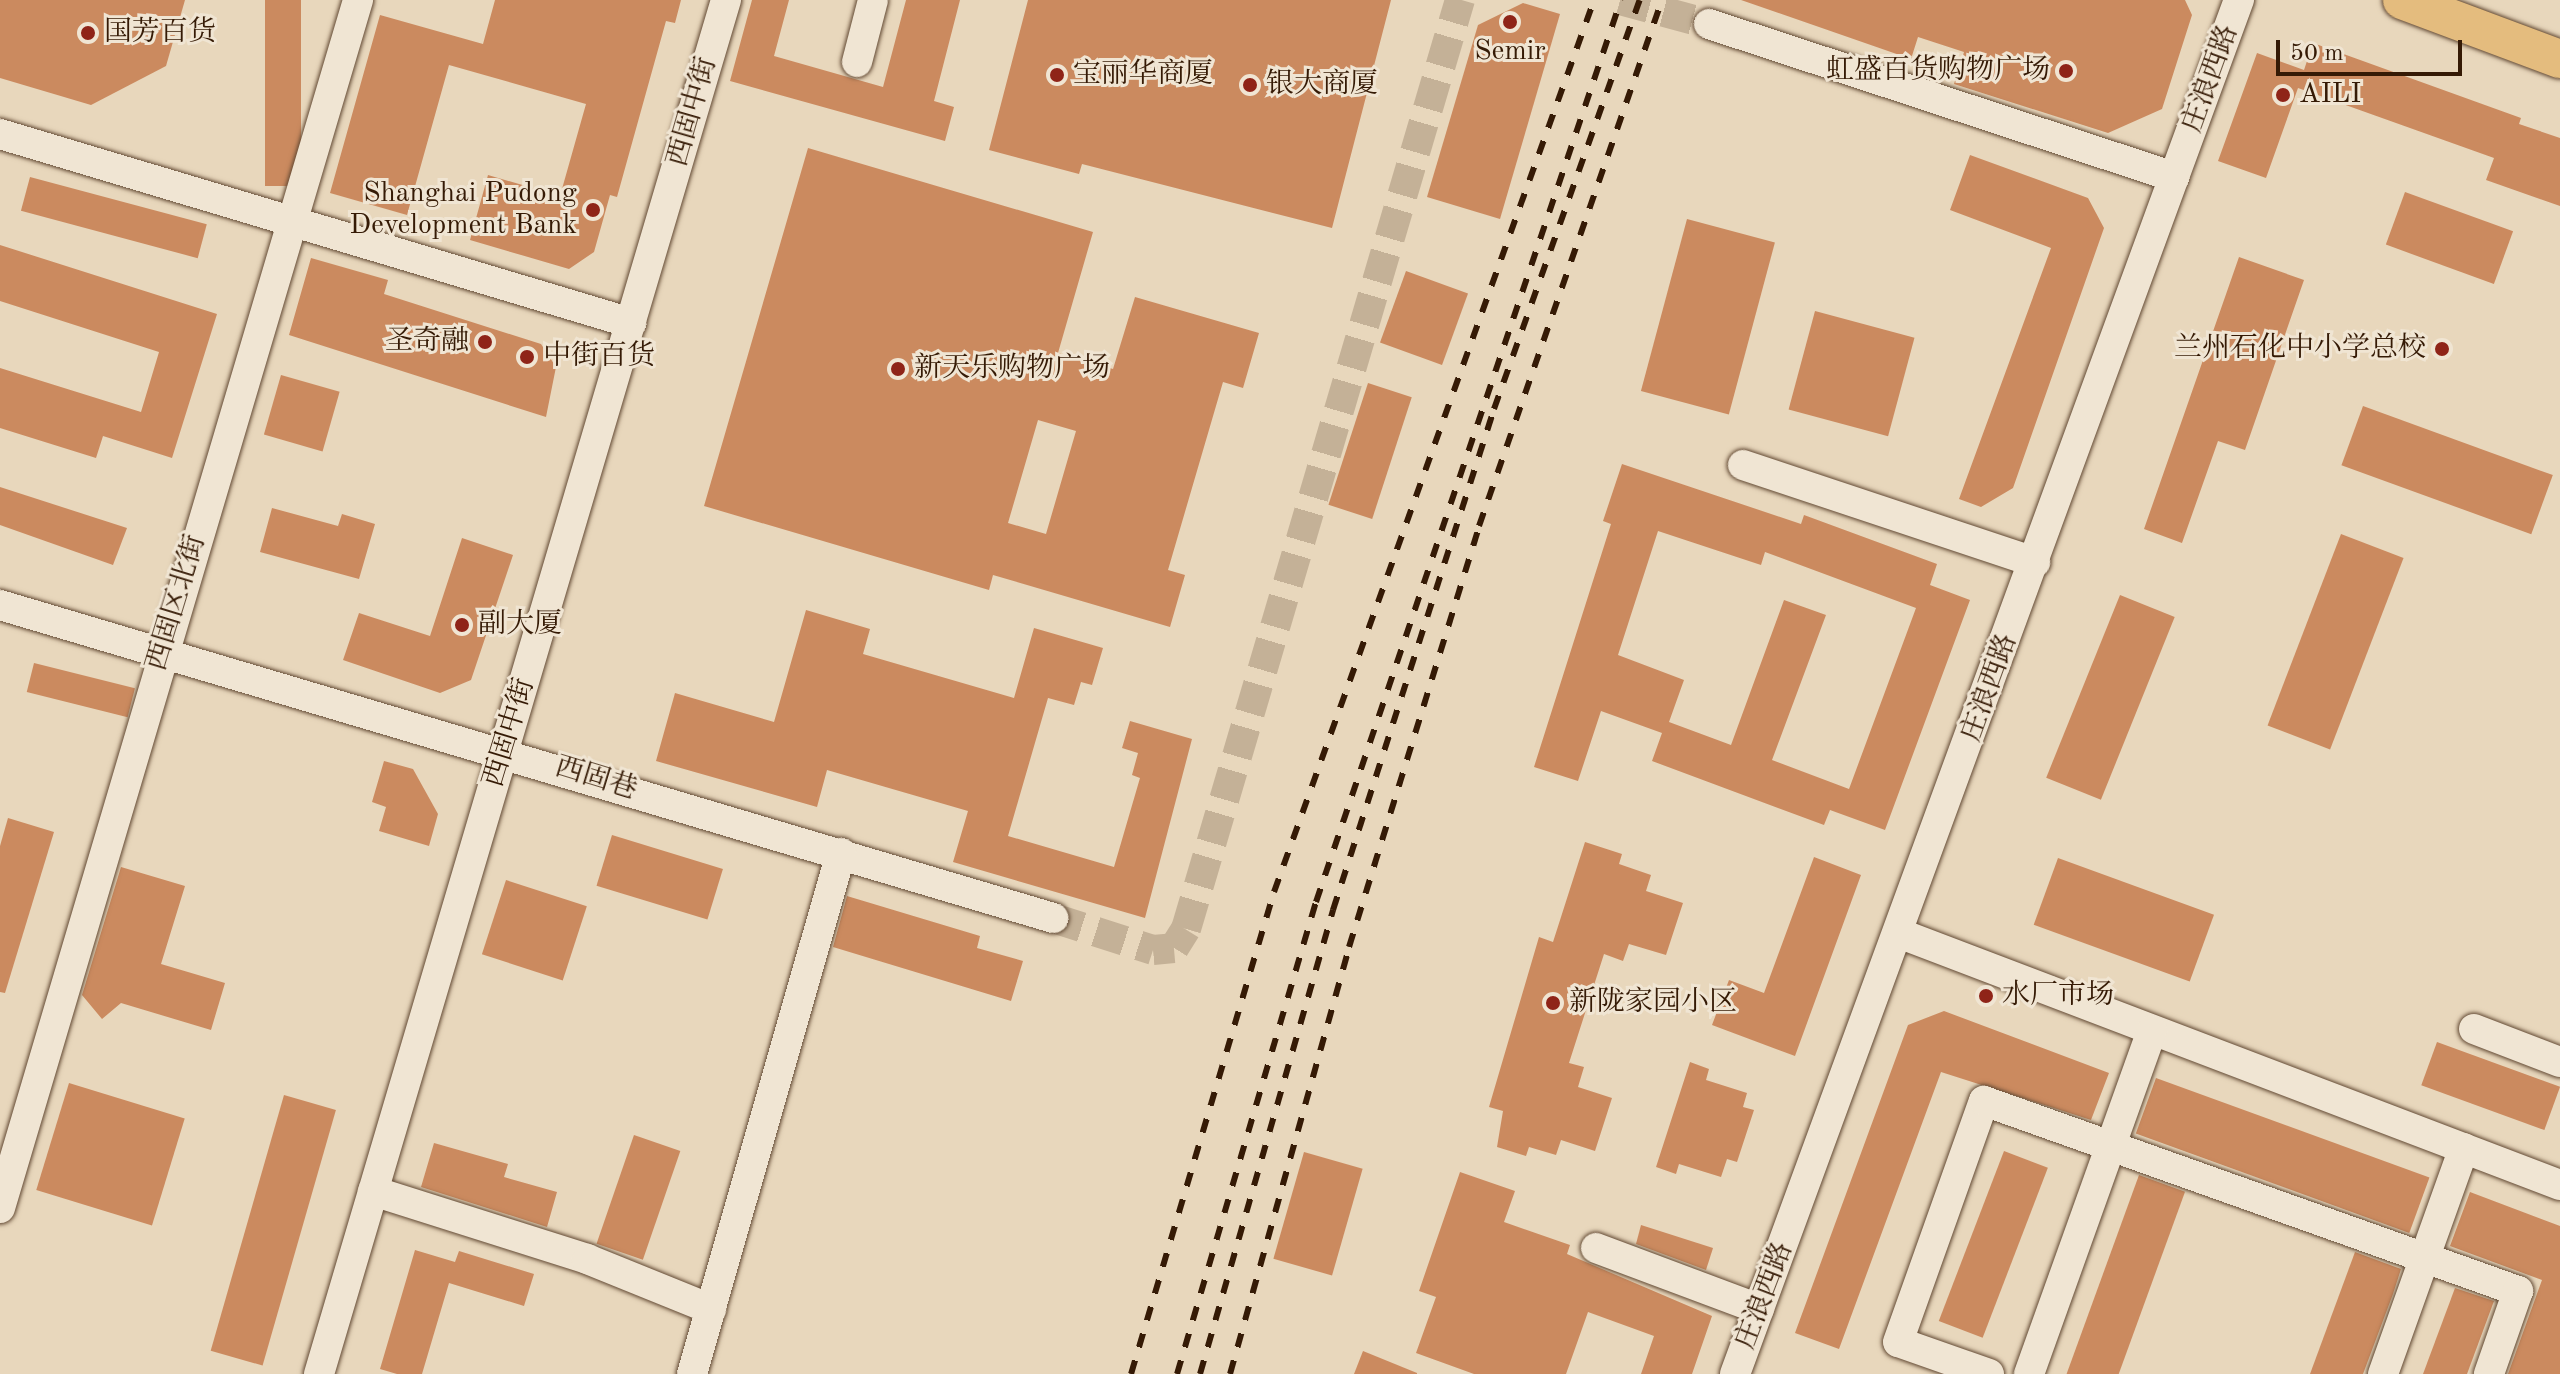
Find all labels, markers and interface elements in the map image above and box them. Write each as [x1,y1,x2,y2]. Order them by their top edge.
marker: Semir [1501,13,1519,31]
place label: 国芳百货 [104,16,216,50]
street label: 庄浪西路 [2176,21,2246,137]
marker: 国芳百货 [79,24,97,42]
scale bar [2280,24,2466,74]
place label: Semir [1474,35,1546,69]
text: 50 m [2290,42,2344,66]
street label: 西固中街 [661,54,725,170]
place label: 虹盛百货购物广场 [1826,54,2050,88]
place label: 宝丽华商厦 [1073,58,1213,92]
marker: 虹盛百货购物广场 [2057,62,2075,80]
marker: 宝丽华商厦 [1048,66,1066,84]
place label: 银大商厦 [1266,68,1378,102]
marker: 银大商厦 [1241,76,1259,94]
place label: AILI [2299,78,2361,112]
marker: AILI [2274,86,2292,104]
place label: Shanghai Pudong Development Bank [349,177,577,243]
marker: Shanghai Pudong Development Bank [584,201,602,219]
place label: 圣奇融 [385,325,469,359]
place label: 兰州石化中小学总校 [2174,332,2426,366]
marker: 圣奇融 [476,333,494,351]
place label: 中街百货 [543,340,655,374]
marker: 兰州石化中小学总校 [2433,340,2451,358]
marker: 中街百货 [518,348,536,366]
place label: 新天乐购物广场 [914,352,1110,386]
marker: 新天乐购物广场 [889,360,907,378]
street label: 西固区北街 [140,531,214,675]
place label: 副大厦 [478,608,562,642]
marker: 副大厦 [453,616,471,634]
street label: 庄浪西路 [1955,630,2025,746]
street label: 西固中街 [478,675,542,791]
street label: 西固巷 [551,751,641,807]
place label: 水厂市场 [2002,979,2114,1013]
place label: 新陇家园小区 [1569,986,1737,1020]
marker: 水厂市场 [1977,987,1995,1005]
marker: 新陇家园小区 [1544,994,1562,1012]
street label: 庄浪西路 [1729,1238,1801,1354]

